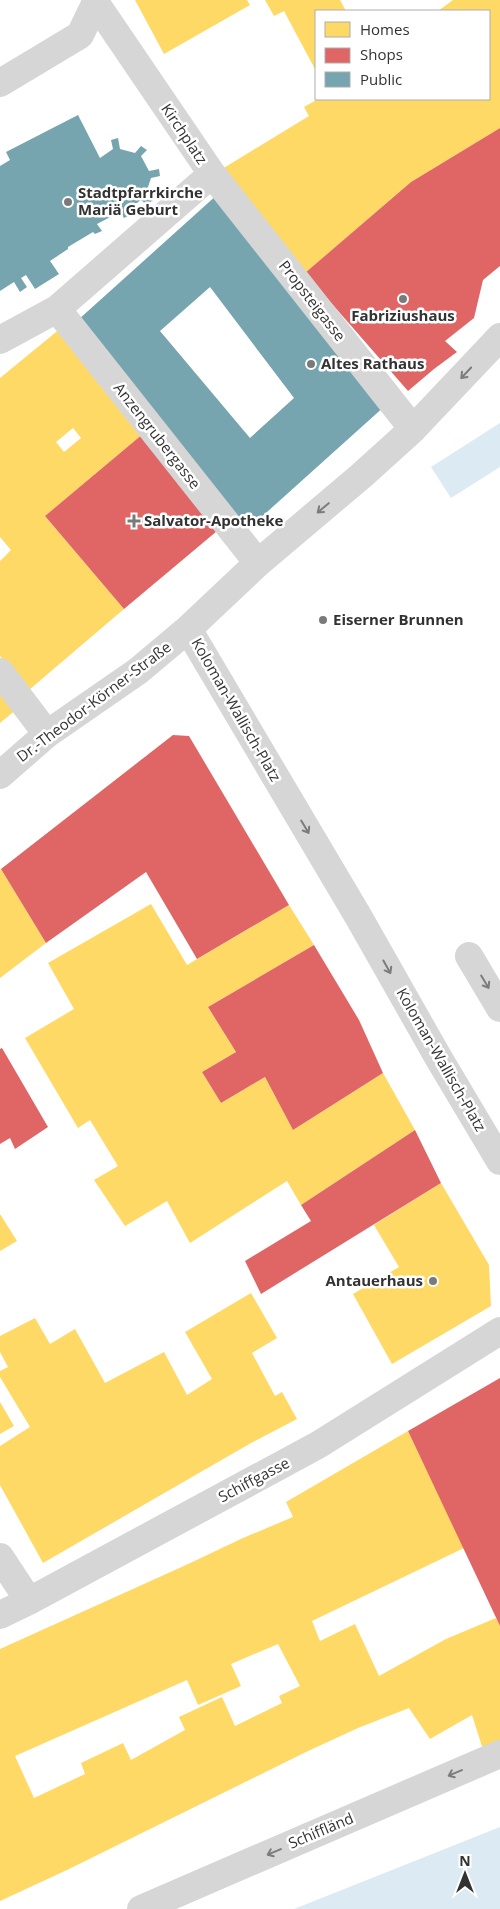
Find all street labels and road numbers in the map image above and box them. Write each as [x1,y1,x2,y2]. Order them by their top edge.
street label: Kirchplatz [157,99,212,168]
street label: Propsteigasse [275,256,351,345]
street label: Anzengrubergasse [110,378,206,493]
street label: Koloman-Wallisch-Platz [188,634,286,785]
street label: Dr.-Theodor-Körner-Straße [12,636,175,766]
street label: Koloman-Wallisch-Platz [393,984,491,1135]
street label: Schiffgasse [215,1452,293,1506]
street label: Schiffländ [285,1807,356,1853]

